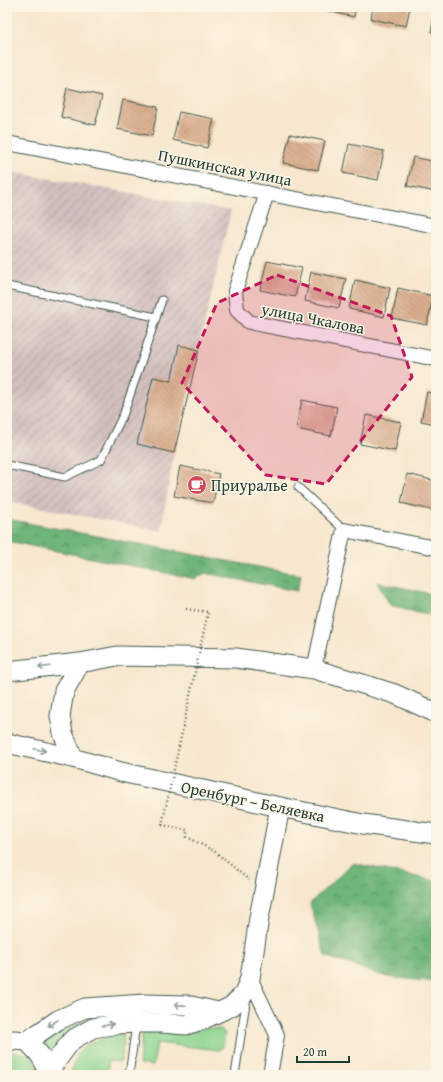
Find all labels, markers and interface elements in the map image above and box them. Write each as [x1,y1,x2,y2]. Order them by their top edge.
street label: Пушкинская улица [156,142,294,192]
street label: улица Чкалова [258,296,367,340]
place label: Приуралье [211,473,288,497]
cafe icon: Приуралье [186,474,208,496]
one-way arrow [38,663,51,671]
one-way arrow [33,747,46,755]
street label: Оренбург – Беляевка [179,774,327,828]
one-way arrow [174,1001,187,1009]
one-way arrow [48,1019,59,1028]
one-way arrow [101,1021,114,1029]
scale bar [297,1038,349,1064]
text: 20 m [303,1043,327,1060]

